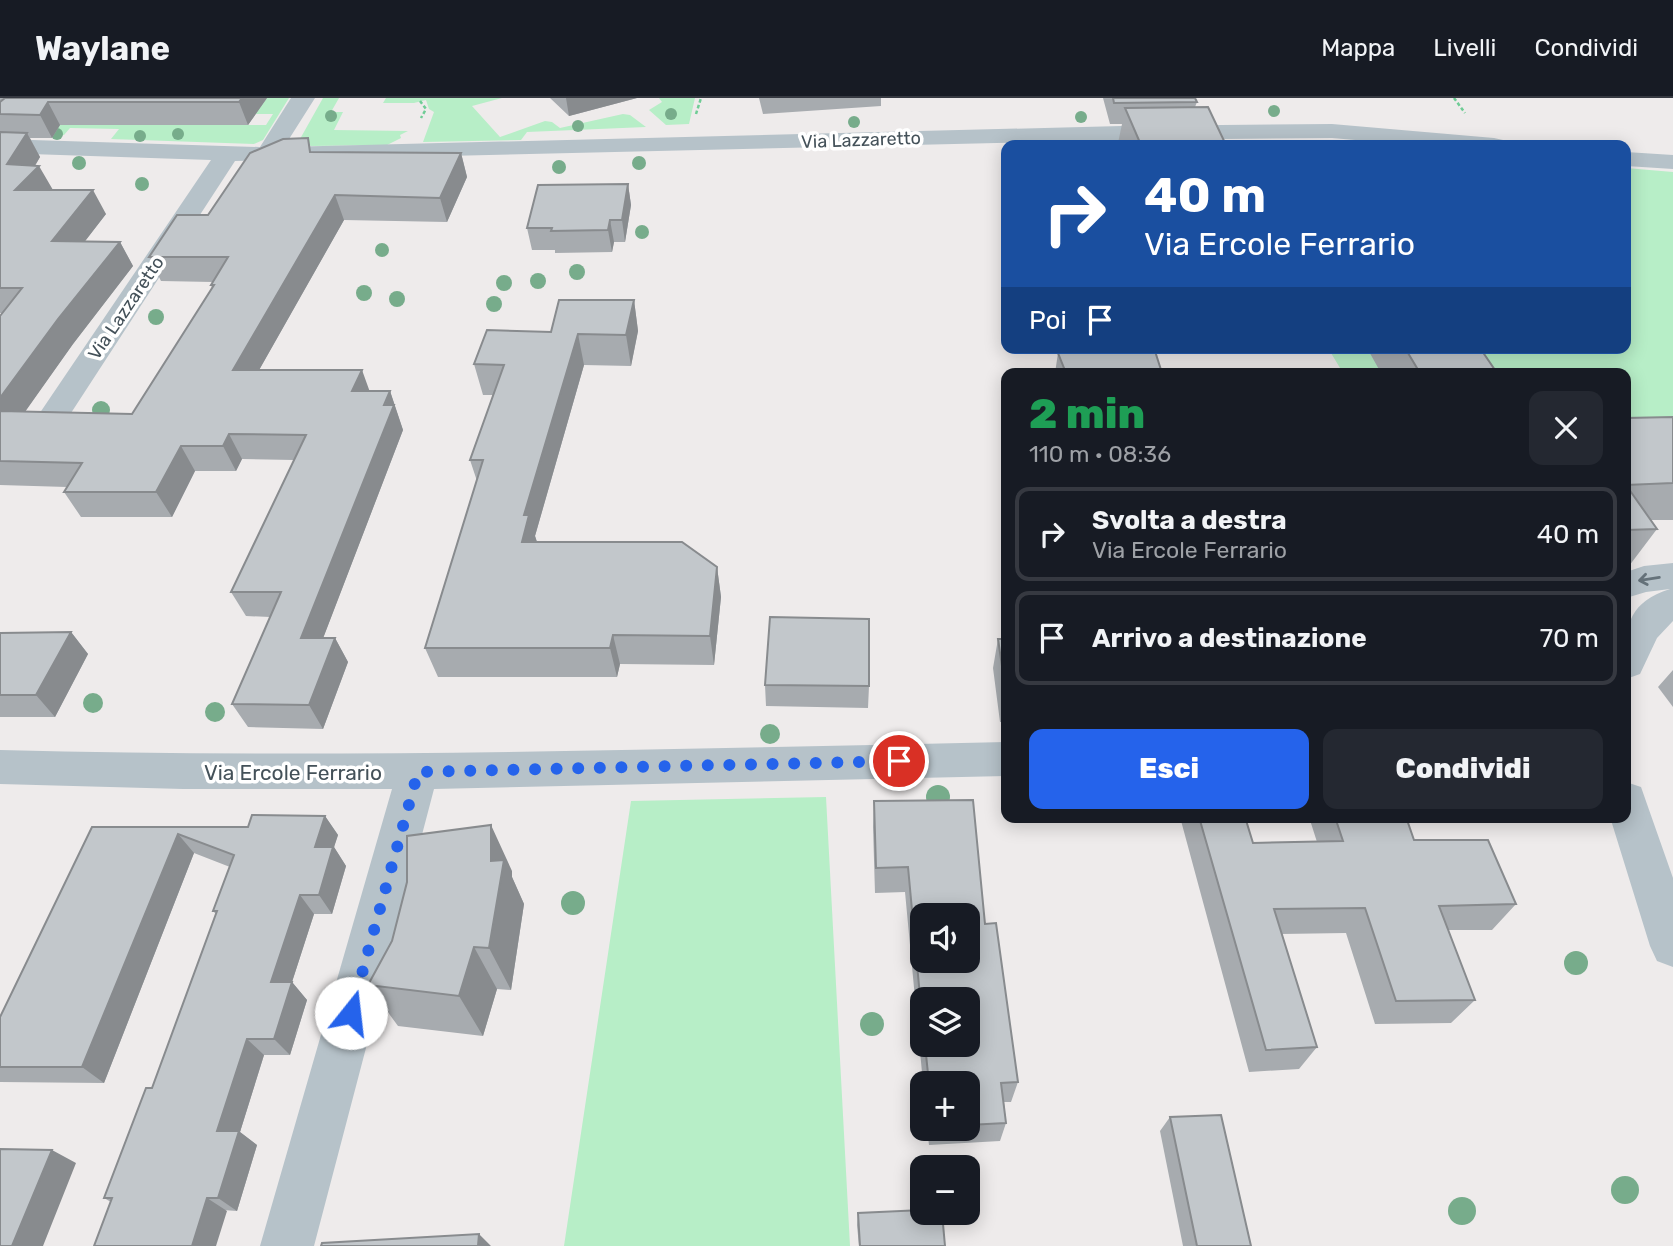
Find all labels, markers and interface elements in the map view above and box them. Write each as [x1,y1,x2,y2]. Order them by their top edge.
text: Waylane [35,29,170,68]
text: Mappa [1321,34,1395,62]
text: Livelli [1433,34,1496,62]
text: Condividi [1534,34,1638,62]
street label: Via Lazzaretto [801,127,921,153]
text: 40 m [1144,166,1266,224]
icon: right [1029,168,1120,259]
text: Via Ercole Ferrario [1144,225,1415,263]
street label: Via Lazzaretto [83,252,169,364]
icon: arrive [1081,301,1119,339]
text: Poi [1029,305,1067,336]
text: 2 min [1029,389,1145,439]
button: close [1529,391,1603,465]
text: 110 m · 08:36 [1029,440,1171,468]
text: Svolta a destra [1092,505,1287,536]
icon: right [1033,515,1071,553]
text: 40 m [1537,519,1599,550]
text: Via Ercole Ferrario [1092,536,1287,564]
one-way arrow [1638,573,1661,586]
icon: arrive [1033,619,1071,657]
text: Arrivo a destinazione [1092,623,1367,654]
text: 70 m [1540,623,1599,654]
button: Esci [1029,729,1309,809]
button: Condividi [1323,729,1603,809]
pin [869,731,929,791]
icon: arrive [880,742,918,780]
street label: Via Ercole Ferrario [204,760,382,785]
map controls [910,903,980,1225]
button: sound [910,903,980,973]
position arrow [314,976,388,1050]
button: layers [910,987,980,1057]
button: + [910,1071,980,1141]
button: − [910,1155,980,1225]

